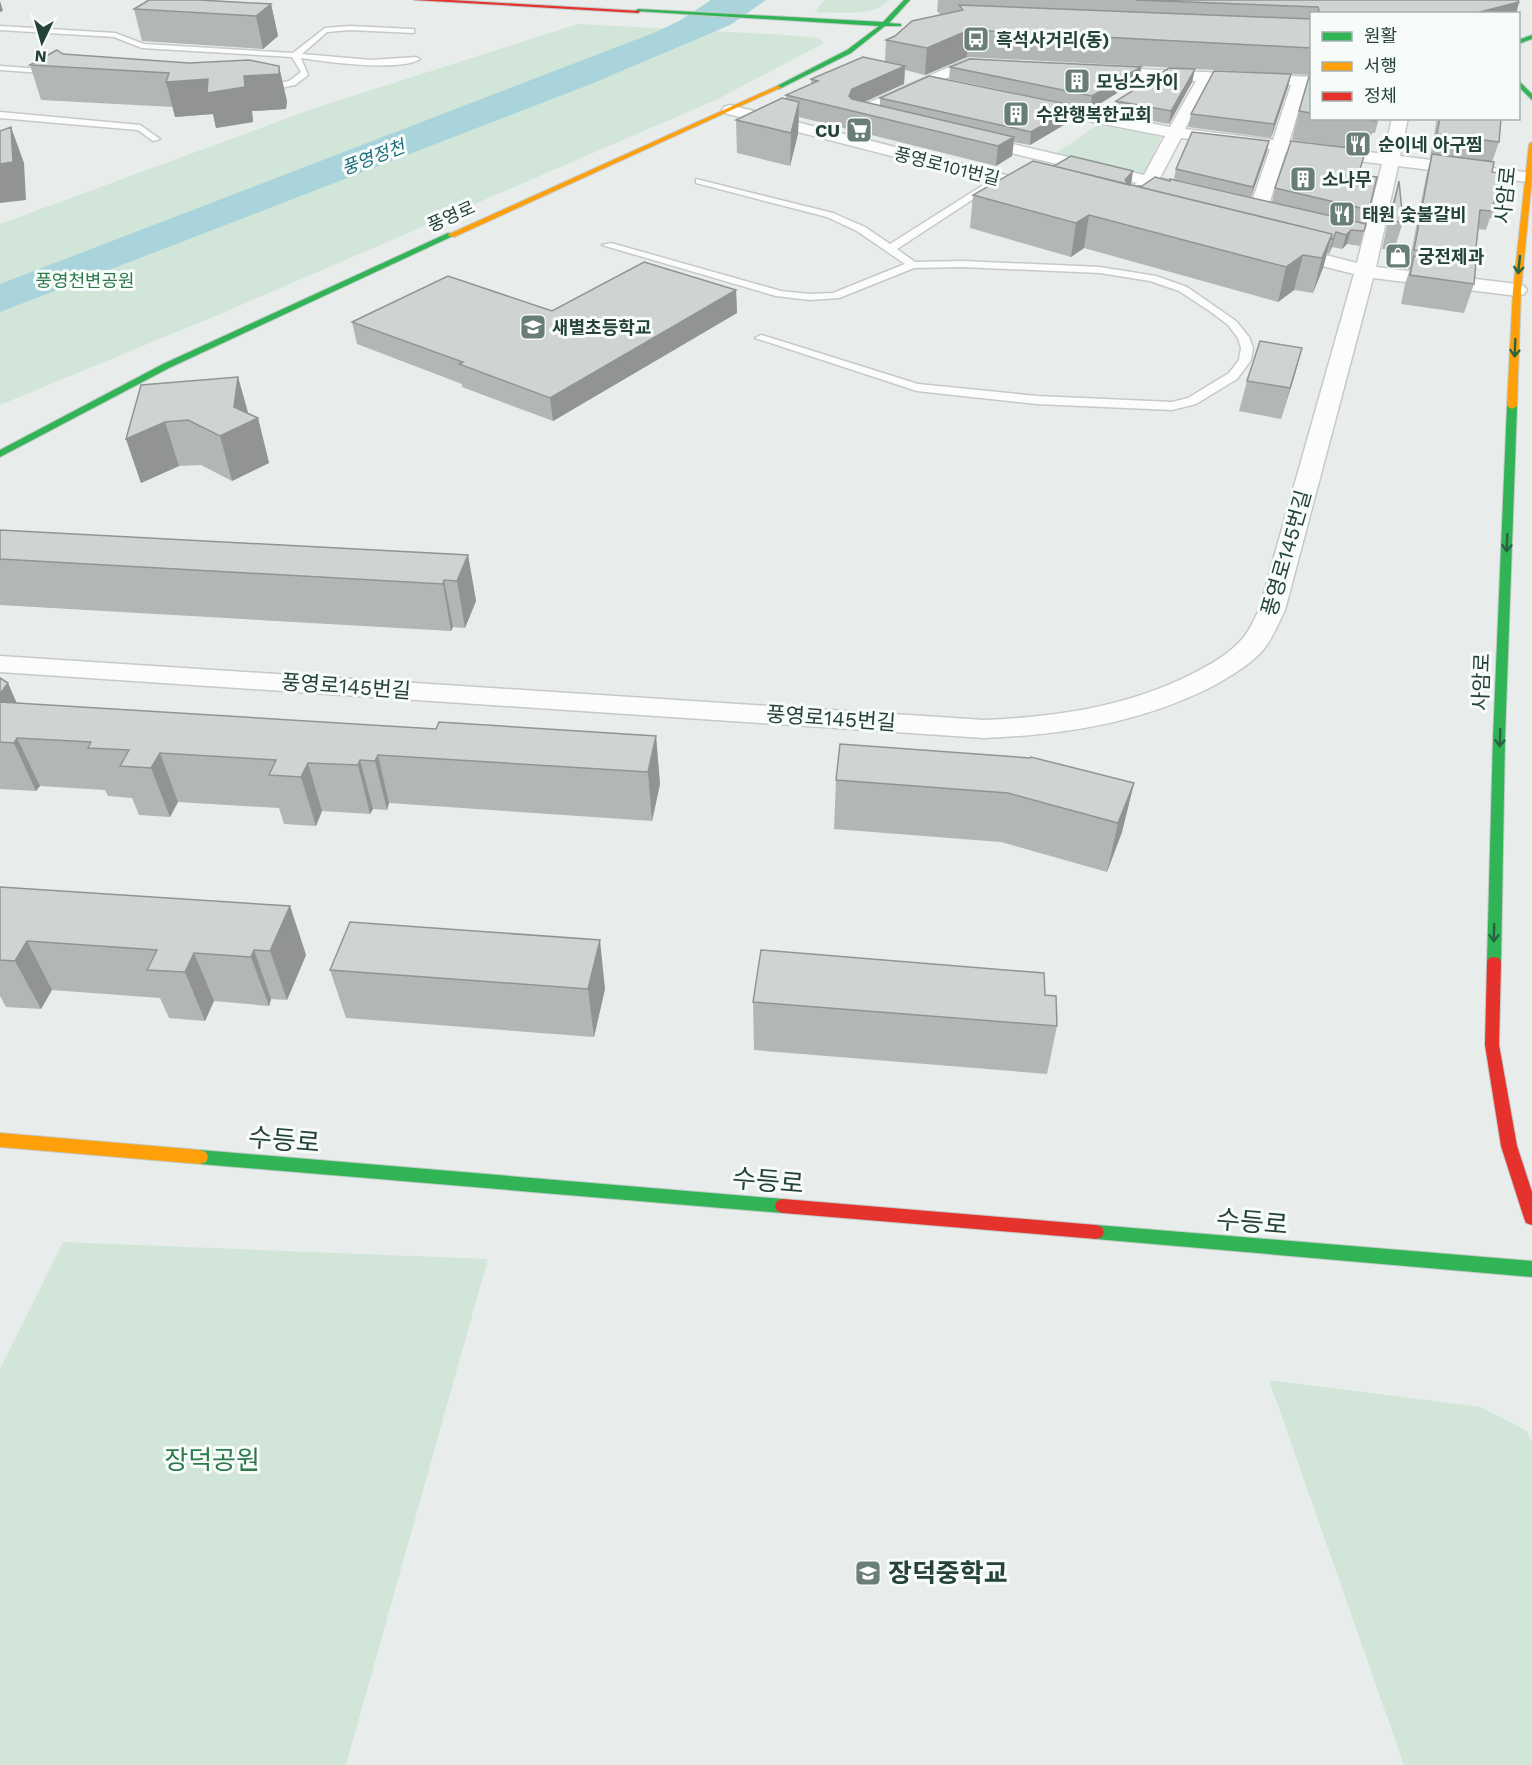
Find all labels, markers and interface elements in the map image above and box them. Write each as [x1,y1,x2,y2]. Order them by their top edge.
north arrow [12,12,72,72]
legend [1310,12,1520,120]
bus stop icon: 흑석사거리(동) [961,24,991,54]
text: 원활 [1364,25,1397,46]
place label: 흑석사거리(동) [996,29,1109,50]
text: N [34,46,47,66]
text: 서행 [1364,55,1397,76]
building icon: 모닝스카이 [1062,66,1092,96]
place label: 모닝스카이 [1096,71,1179,92]
text: 정체 [1364,85,1397,106]
building icon: 수완행복한교회 [1001,99,1031,129]
place label: 수완행복한교회 [1036,104,1152,125]
supermarket icon: CU [844,115,874,145]
place label: CU [815,120,840,141]
restaurant icon: 순이네 아구찜 [1343,129,1373,159]
water label: 풍영정천 [338,134,410,179]
place label: 순이네 아구찜 [1378,134,1483,155]
street label: 풍영로101번길 [892,143,1002,189]
building icon: 소나무 [1288,164,1318,194]
street label: 사암로 [1490,165,1520,225]
place label: 소나무 [1322,169,1372,190]
street label: 풍영로 [424,196,478,236]
restaurant icon: 태원 숯불갈비 [1327,199,1357,229]
place label: 태원 숯불갈비 [1362,204,1467,225]
shop icon: 궁전제과 [1383,241,1413,271]
place label: 궁전제과 [1418,246,1485,267]
one-way arrow [1513,254,1524,274]
park label: 풍영천변공원 [35,270,135,291]
school or university icon: 새별초등학교 [518,312,548,342]
place label: 새별초등학교 [552,317,651,338]
one-way arrow [1509,338,1520,358]
street label: 풍영로145번길 [1256,487,1316,619]
one-way arrow [1501,533,1513,553]
street label: 사암로 [1467,653,1495,711]
street label: 풍영로145번길 [280,669,412,703]
street label: 풍영로145번길 [765,701,897,735]
one-way arrow [1494,727,1505,747]
one-way arrow [1489,922,1500,942]
street label: 수등로 [247,1122,321,1158]
street label: 수등로 [731,1163,805,1199]
street label: 수등로 [1215,1204,1289,1240]
park label: 장덕공원 [164,1445,260,1475]
school or university icon: 장덕중학교 [853,1558,883,1588]
place label: 장덕중학교 [888,1558,1008,1588]

